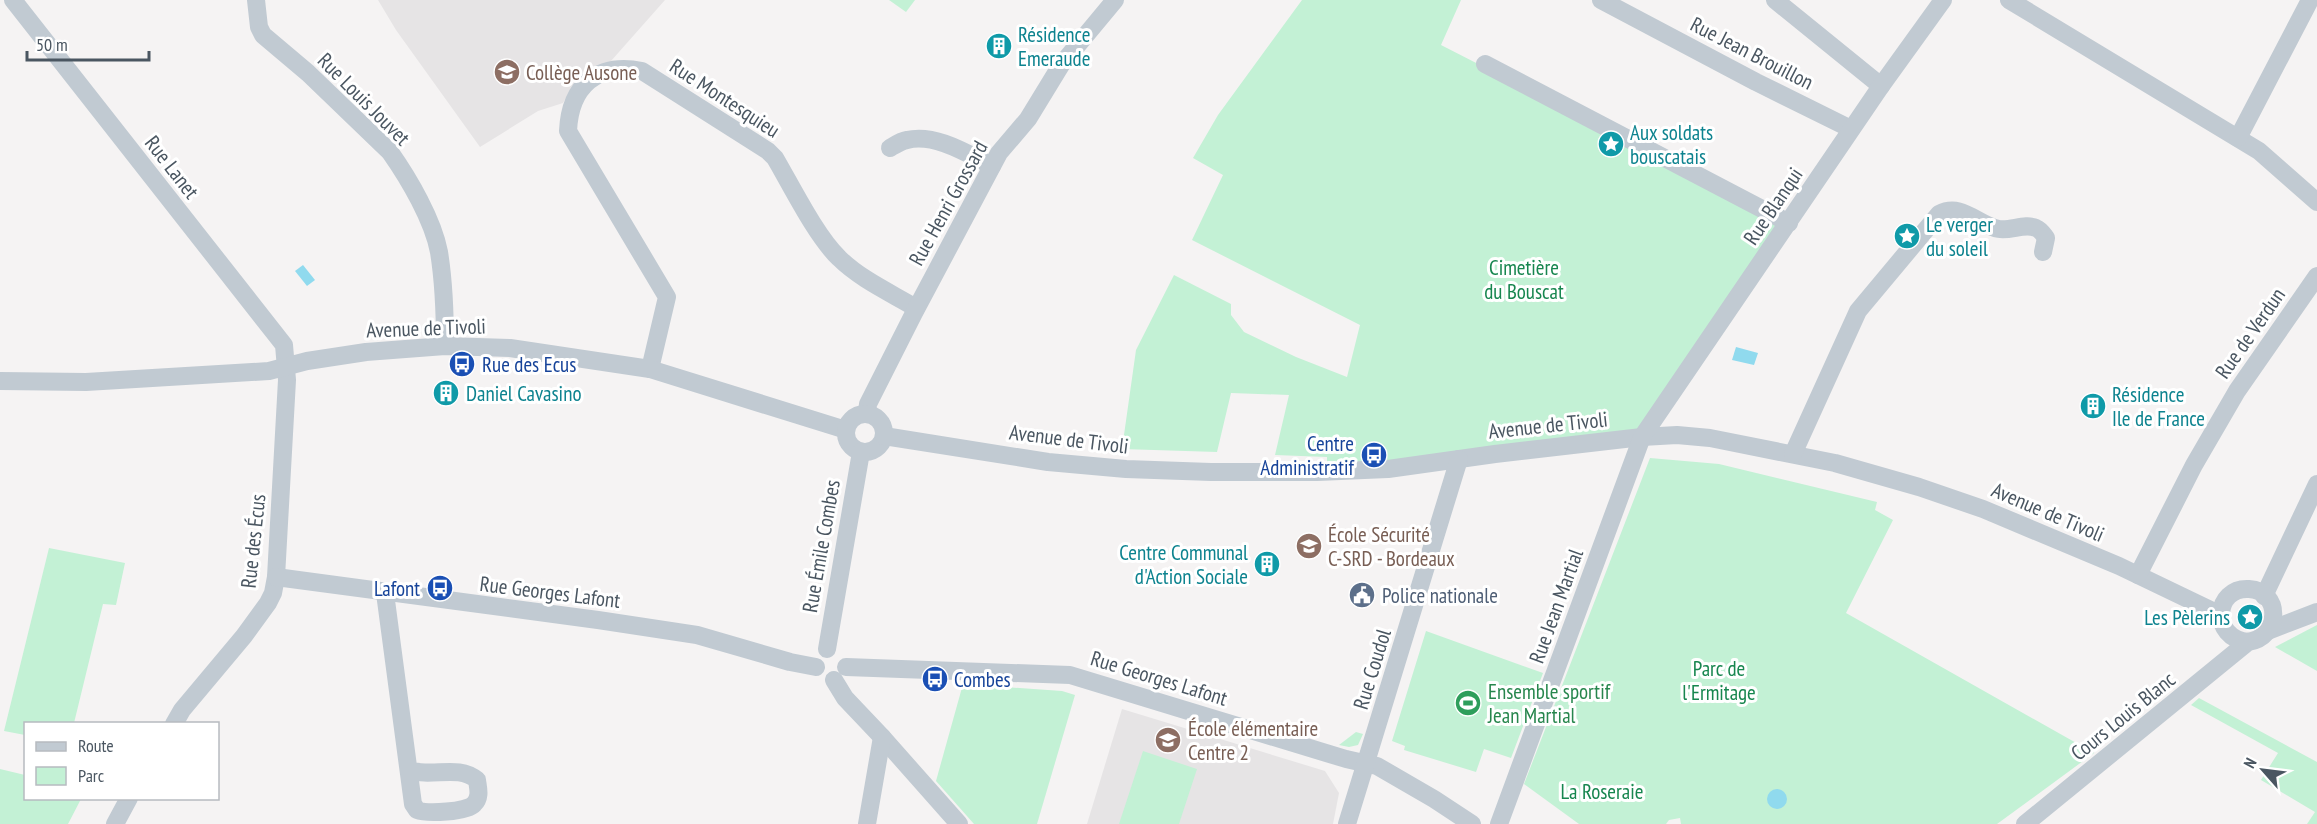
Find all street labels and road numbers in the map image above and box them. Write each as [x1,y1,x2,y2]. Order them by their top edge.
street label: Rue Jean Brouillon [1686,10,1818,96]
street label: Rue Louis Jouvet [312,47,416,151]
street label: Rue Montesquieu [665,52,785,144]
street label: Rue Lanet [139,130,205,204]
street label: Rue Henri Grossard [903,136,993,270]
street label: Rue Blanqui [1737,162,1809,250]
street label: Rue de Verdun [2209,282,2291,384]
street label: Avenue de Tivoli [366,312,486,344]
street label: Avenue de Tivoli [1487,405,1609,445]
street label: Avenue de Tivoli [1008,418,1130,460]
street label: Avenue de Tivoli [1988,476,2108,548]
street label: Rue Émile Combes [796,478,846,614]
street label: Rue des Écus [235,493,271,589]
street label: Rue Jean Martial [1523,545,1589,667]
street label: Rue Georges Lafont [478,570,622,614]
street label: Rue Coudol [1347,625,1397,712]
street label: Rue Georges Lafont [1087,644,1231,712]
street label: Cours Louis Blanc [2065,665,2181,766]

